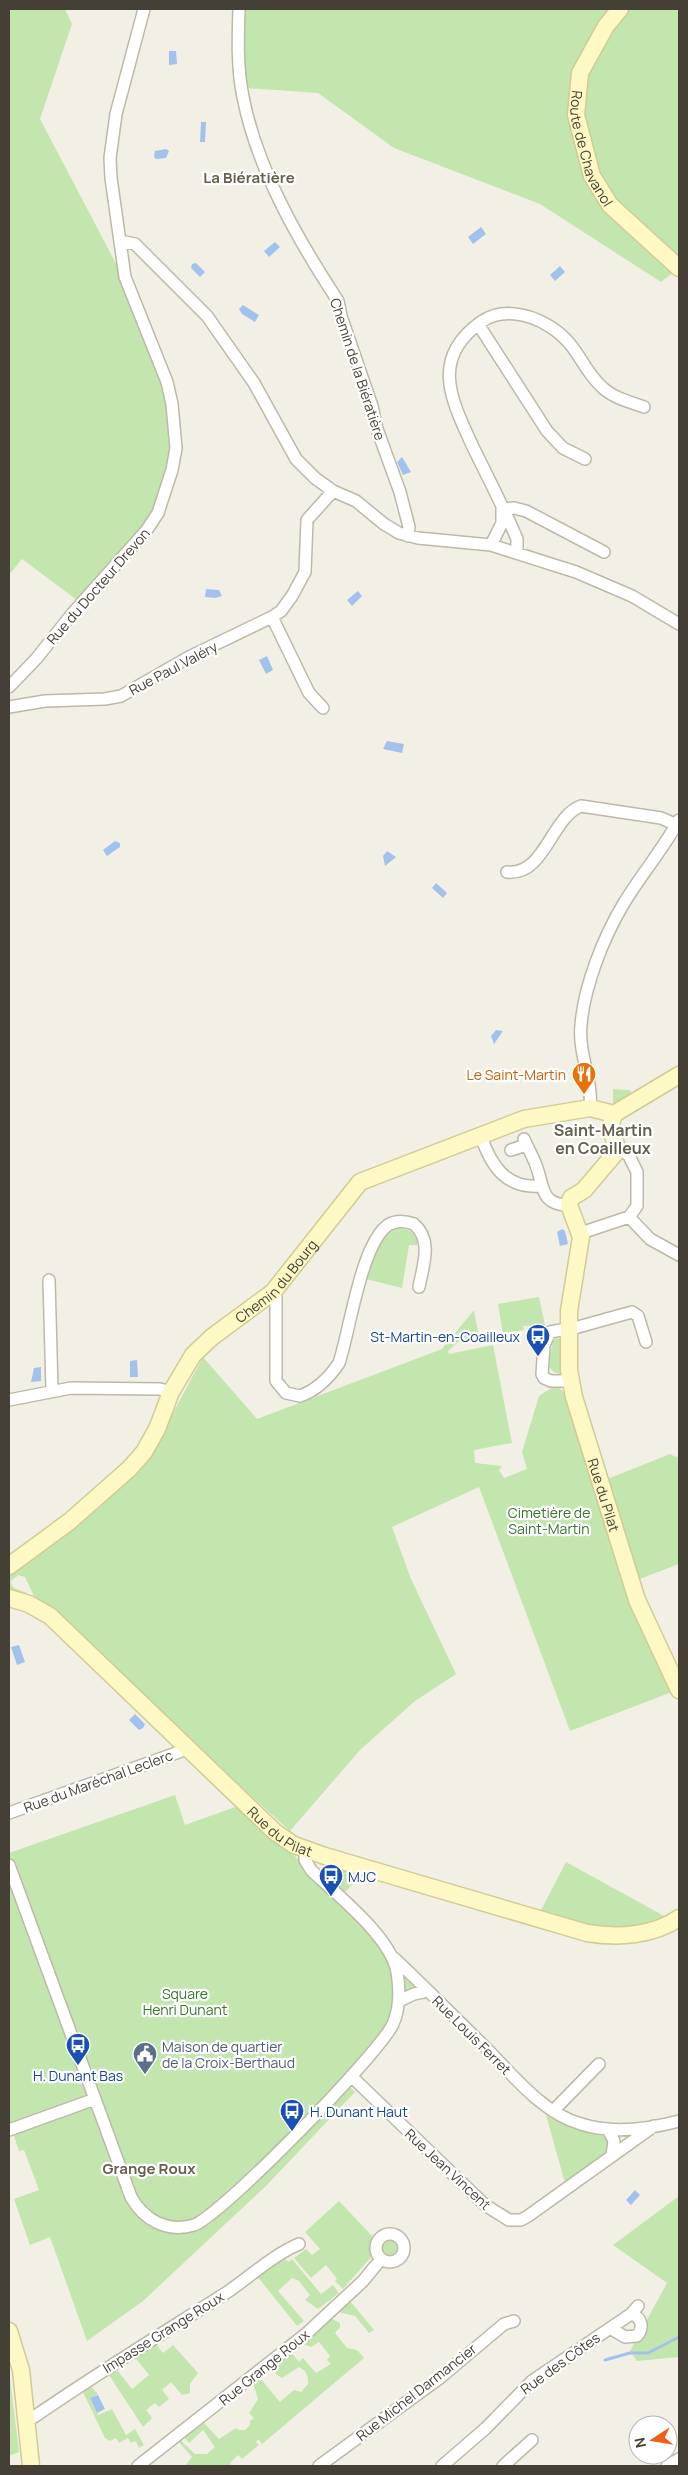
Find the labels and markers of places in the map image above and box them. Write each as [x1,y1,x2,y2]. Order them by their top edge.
restaurant icon: Le Saint-Martin [571,1061,597,1095]
place label: Le Saint-Martin [467,1065,566,1084]
bus stop icon: St-Martin-en-Coailleux [525,1323,551,1357]
place label: St-Martin-en-Coailleux [370,1327,521,1346]
bus stop icon: MJC [318,1863,344,1897]
place label: MJC [348,1867,376,1886]
bus stop icon: H. Dunant Bas [65,2032,91,2066]
place label: Maison de quartier de la Croix-Berthaud [162,2037,295,2072]
public building icon: Maison de quartier de la Croix-Berthaud [132,2041,158,2075]
place label: H. Dunant Bas [33,2066,123,2085]
bus stop icon: H. Dunant Haut [279,2098,305,2132]
place label: H. Dunant Haut [310,2102,408,2121]

